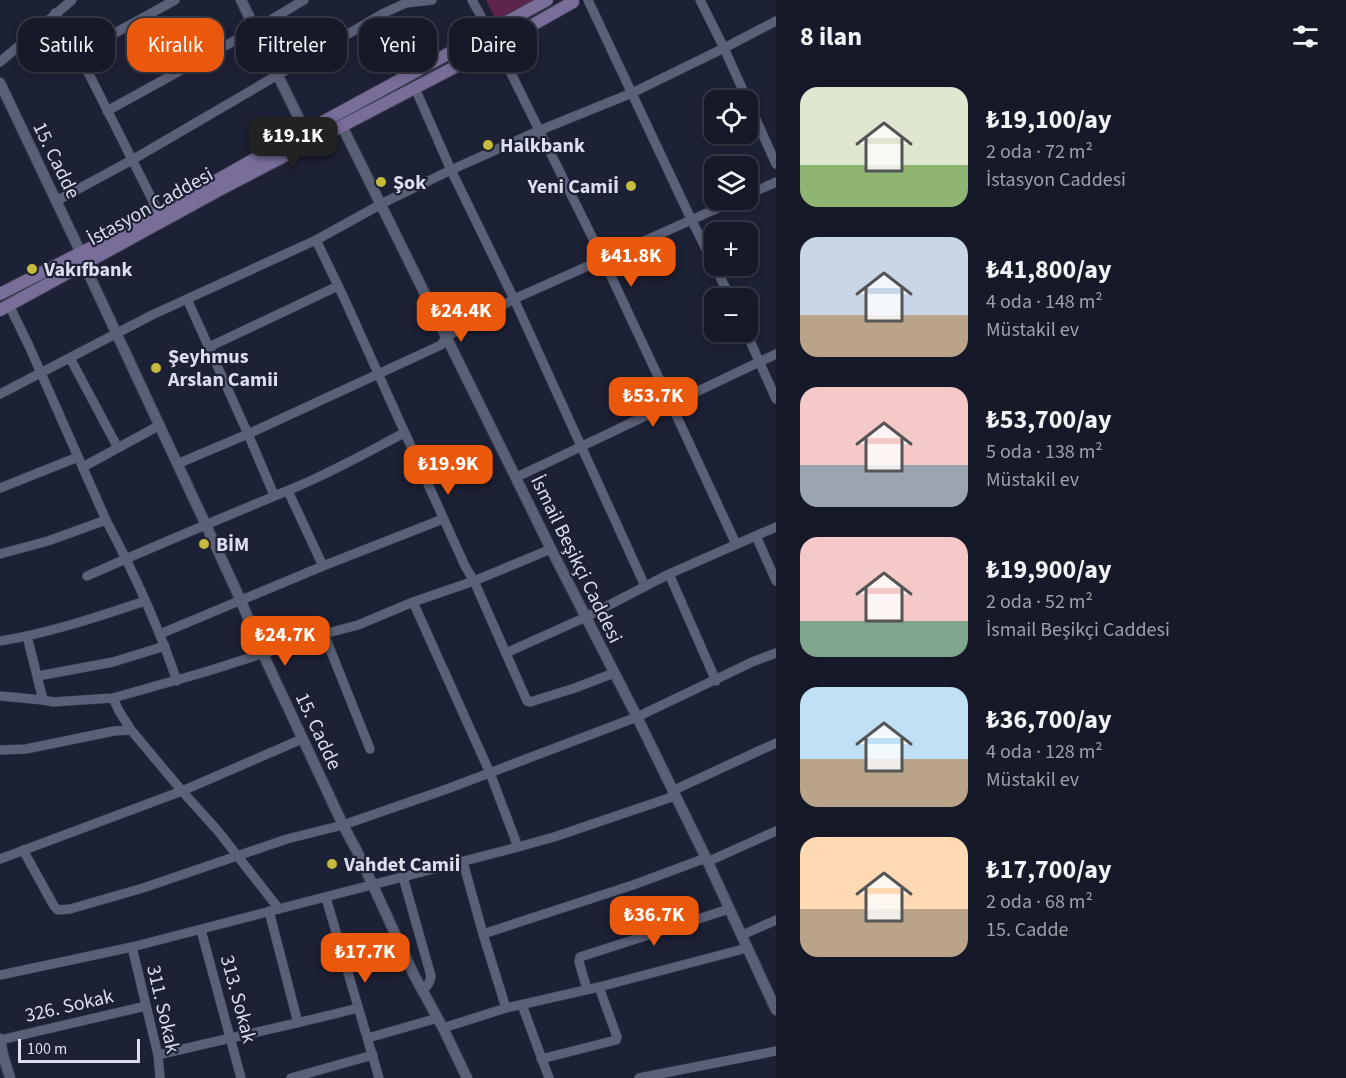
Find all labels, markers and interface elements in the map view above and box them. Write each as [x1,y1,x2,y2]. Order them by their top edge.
chip: Satılık [18,18,115,72]
chip: Kiralık [127,18,224,72]
chip: Filtreler [236,18,347,72]
chip: Yeni [359,18,437,72]
chip: Daire [449,18,537,72]
text: 8 ilan [800,18,862,55]
icon: filters [1289,20,1322,53]
map controls [704,90,758,342]
button: locate [704,90,758,144]
text: ₺19,100/ay [986,101,1112,138]
icon: home [848,111,920,183]
street label: 15. Cadde [25,117,87,204]
pin: ₺19.1K [244,117,342,168]
text: ₺19.1K [263,122,323,150]
place label: Halkbank [500,132,585,160]
marker: Halkbank [481,138,495,152]
text: 2 oda · 72 m² [986,138,1093,166]
button: layers [704,156,758,210]
street label: İstasyon Caddesi [82,161,219,253]
text: İstasyon Caddesi [986,166,1126,194]
place label: Şok [393,169,426,197]
place label: Yeni Camiİ [526,173,619,201]
marker: Şok [374,175,388,189]
marker: Yeni Camiİ [624,179,638,193]
button: + [704,222,758,276]
pin: ₺41.8K [582,237,680,288]
text: ₺41.8K [601,242,661,270]
text: ₺41,800/ay [986,251,1112,288]
place label: Vakıfbank [43,256,132,284]
icon: home [848,261,920,333]
marker: Vakıfbank [25,262,39,276]
button: − [704,288,758,342]
text: 4 oda · 148 m² [986,288,1103,316]
pin: ₺24.4K [412,292,510,343]
text: ₺24.4K [431,297,491,325]
text: Müstakil ev [986,316,1079,344]
place label: Şeyhmus Arslan Camii [167,343,278,394]
marker: Şeyhmus Arslan Camii [149,361,163,375]
pin: ₺53.7K [604,377,702,428]
text: ₺53.7K [623,382,683,410]
text: ₺53,700/ay [986,401,1112,438]
icon: home [848,411,920,483]
text: 5 oda · 138 m² [986,438,1103,466]
pin: ₺19.9K [399,445,497,496]
text: ₺19.9K [418,450,478,478]
text: Müstakil ev [986,466,1079,494]
street label: İsmail Beşikçi Caddesi [523,471,629,648]
place label: BİM [216,531,249,559]
marker: BİM [197,537,211,551]
text: ₺19,900/ay [986,551,1112,588]
icon: home [848,561,920,633]
text: 2 oda · 52 m² [986,588,1093,616]
pin: ₺24.7K [236,616,334,667]
text: İsmail Beşikçi Caddesi [986,616,1170,644]
text: ₺24.7K [255,621,315,649]
street label: 15. Cadde [288,688,348,775]
text: ₺36,700/ay [986,701,1112,738]
icon: home [848,711,920,783]
text: 4 oda · 128 m² [986,738,1103,766]
text: Müstakil ev [986,766,1079,794]
place label: Vahdet Camiİ [343,851,461,879]
text: ₺17,700/ay [986,851,1112,888]
marker: Vahdet Camiİ [325,857,339,871]
icon: home [848,861,920,933]
text: 2 oda · 68 m² [986,888,1093,916]
pin: ₺36.7K [605,896,703,947]
text: ₺36.7K [624,901,684,929]
text: 15. Cadde [986,916,1068,944]
pin: ₺17.7K [316,933,414,984]
text: ₺17.7K [335,938,395,966]
street label: 313. Sokak [213,952,263,1046]
street label: 311. Sokak [139,962,187,1056]
street label: 326. Sokak [22,982,116,1030]
scale bar [18,1036,140,1064]
text: 100 m [27,1038,67,1060]

